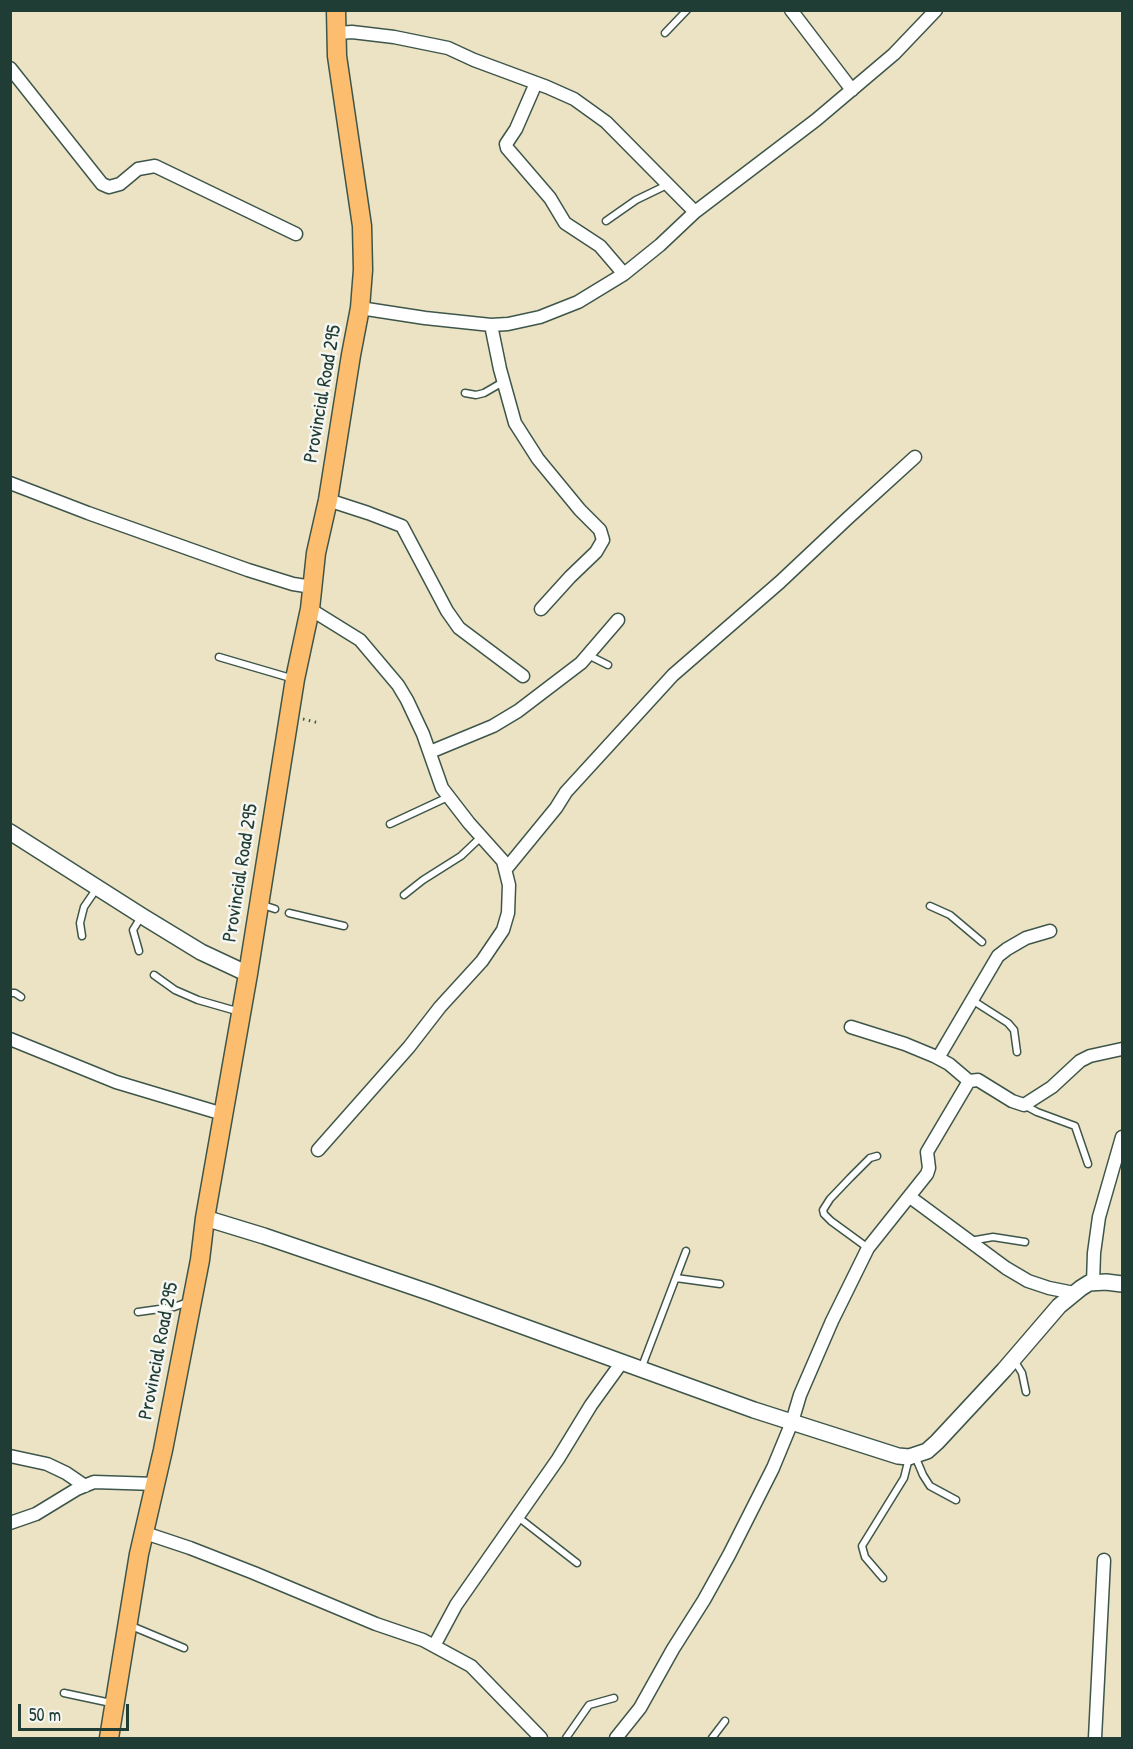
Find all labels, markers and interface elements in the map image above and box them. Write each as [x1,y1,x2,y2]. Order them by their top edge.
street label: Provincial Road 295 [299,323,347,465]
street label: Provincial Road 295 [218,802,264,944]
street label: Provincial Road 295 [134,1280,184,1422]
scale bar [21,1692,132,1730]
text: 50 m [29,1702,61,1727]

